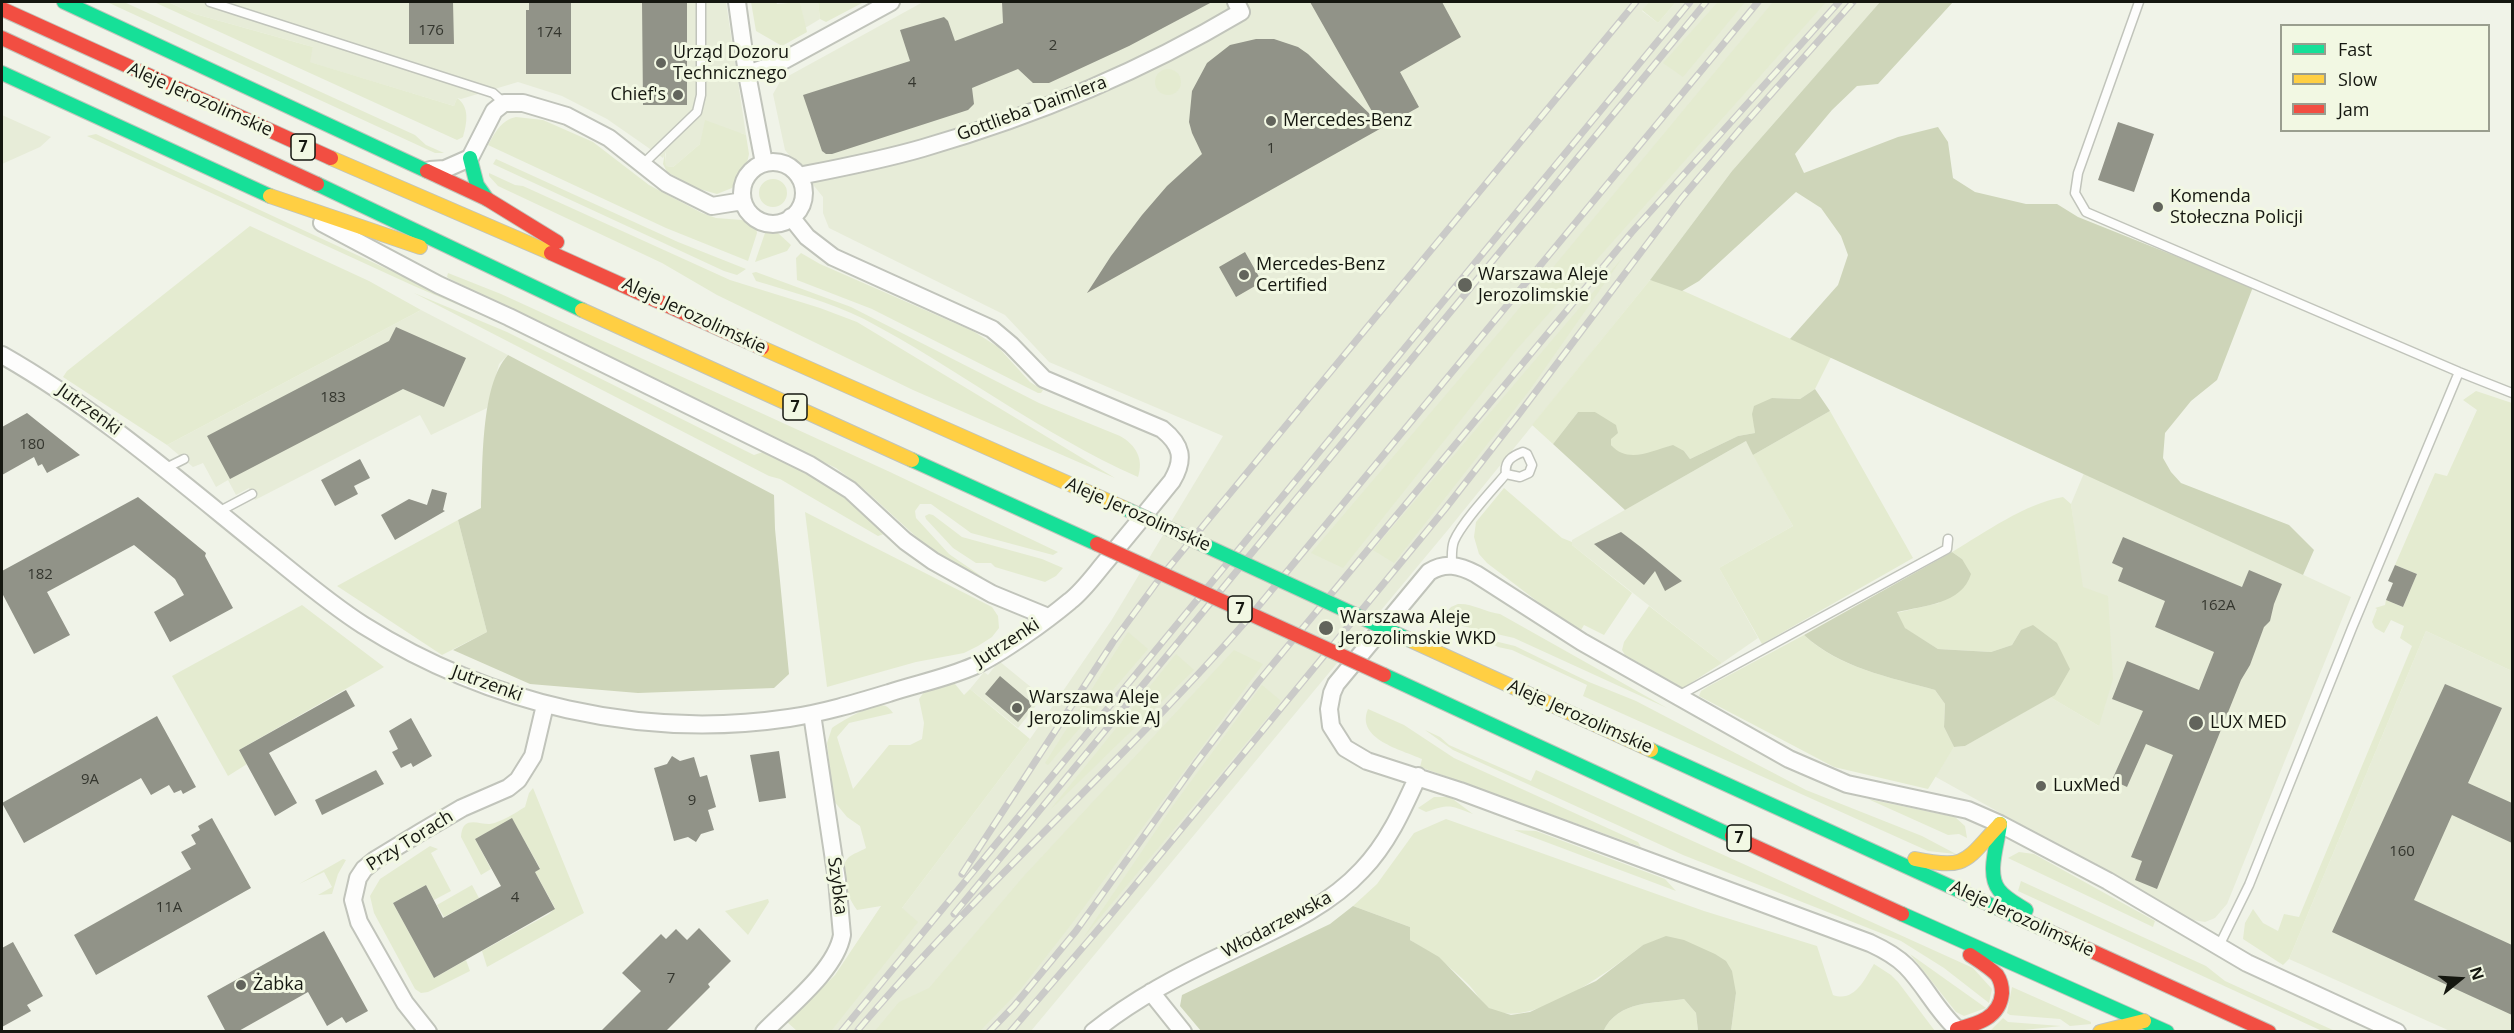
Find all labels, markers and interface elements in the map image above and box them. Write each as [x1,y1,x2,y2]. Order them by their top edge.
house number: 176 [418,22,444,40]
house number: 174 [536,24,562,42]
legend [2280,24,2490,132]
house number: 2 [1049,37,1057,55]
text: Fast [2338,37,2372,61]
place label: Urząd Dozoru Technicznego [673,42,789,84]
marker: Urząd Dozoru Technicznego [654,56,668,70]
street label: Aleje Jerozolimskie [124,58,276,142]
text: Slow [2338,67,2377,91]
street label: Gottlieba Daimlera [954,72,1110,146]
house number: 4 [908,74,916,92]
place label: Chief's [610,84,666,106]
marker: Chief's [671,88,685,102]
text: Jam [2338,97,2370,121]
place label: Mercedes-Benz [1283,110,1412,132]
marker: Mercedes-Benz [1264,114,1278,128]
road number: 7 [291,134,315,160]
house number: 1 [1267,140,1275,158]
place label: Komenda Stołeczna Policji [2170,186,2303,228]
marker: Komenda Stołeczna Policji [2151,200,2165,214]
place label: Mercedes-Benz Certified [1256,254,1385,296]
place label: Warszawa Aleje Jerozolimskie [1478,264,1608,306]
marker: Mercedes-Benz Certified [1237,268,1251,282]
street label: Aleje Jerozolimskie [619,273,769,359]
marker: Warszawa Aleje Jerozolimskie [1456,276,1474,294]
street label: Jutrzenki [53,380,125,440]
house number: 183 [320,389,346,407]
road number: 7 [783,394,807,420]
house number: 180 [19,436,45,454]
street label: Aleje Jerozolimskie [1062,473,1214,557]
house number: 182 [27,566,53,584]
road number: 7 [1228,596,1252,622]
house number: 162A [2200,597,2236,615]
place label: Warszawa Aleje Jerozolimskie WKD [1340,607,1496,650]
street label: Jutrzenki [970,614,1044,672]
marker: Warszawa Aleje Jerozolimskie WKD [1317,619,1335,637]
street label: Jutrzenki [449,661,525,707]
street label: Aleje Jerozolimskie [1504,675,1656,759]
place label: Warszawa Aleje Jerozolimskie AJ [1029,687,1161,730]
marker: Warszawa Aleje Jerozolimskie AJ [1010,701,1024,715]
place label: LUX MED [2210,712,2287,734]
marker: LUX MED [2187,714,2205,732]
house number: 9A [81,771,99,789]
place label: LuxMed [2053,775,2120,797]
marker: LuxMed [2034,779,2048,793]
house number: 9 [688,792,696,810]
street label: Przy Torach [363,806,457,876]
road number: 7 [1727,825,1751,851]
house number: 160 [2389,843,2415,861]
street label: Szybka [822,856,852,916]
street label: Aleje Jerozolimskie [1947,876,2097,962]
street label: Włodarzewska [1219,887,1335,963]
house number: 4 [511,889,519,907]
house number: 11A [156,899,182,917]
north arrow [2430,949,2490,1009]
text: N [2465,964,2490,983]
house number: 7 [667,970,675,988]
place label: Żabka [253,974,304,996]
marker: Żabka [234,978,248,992]

